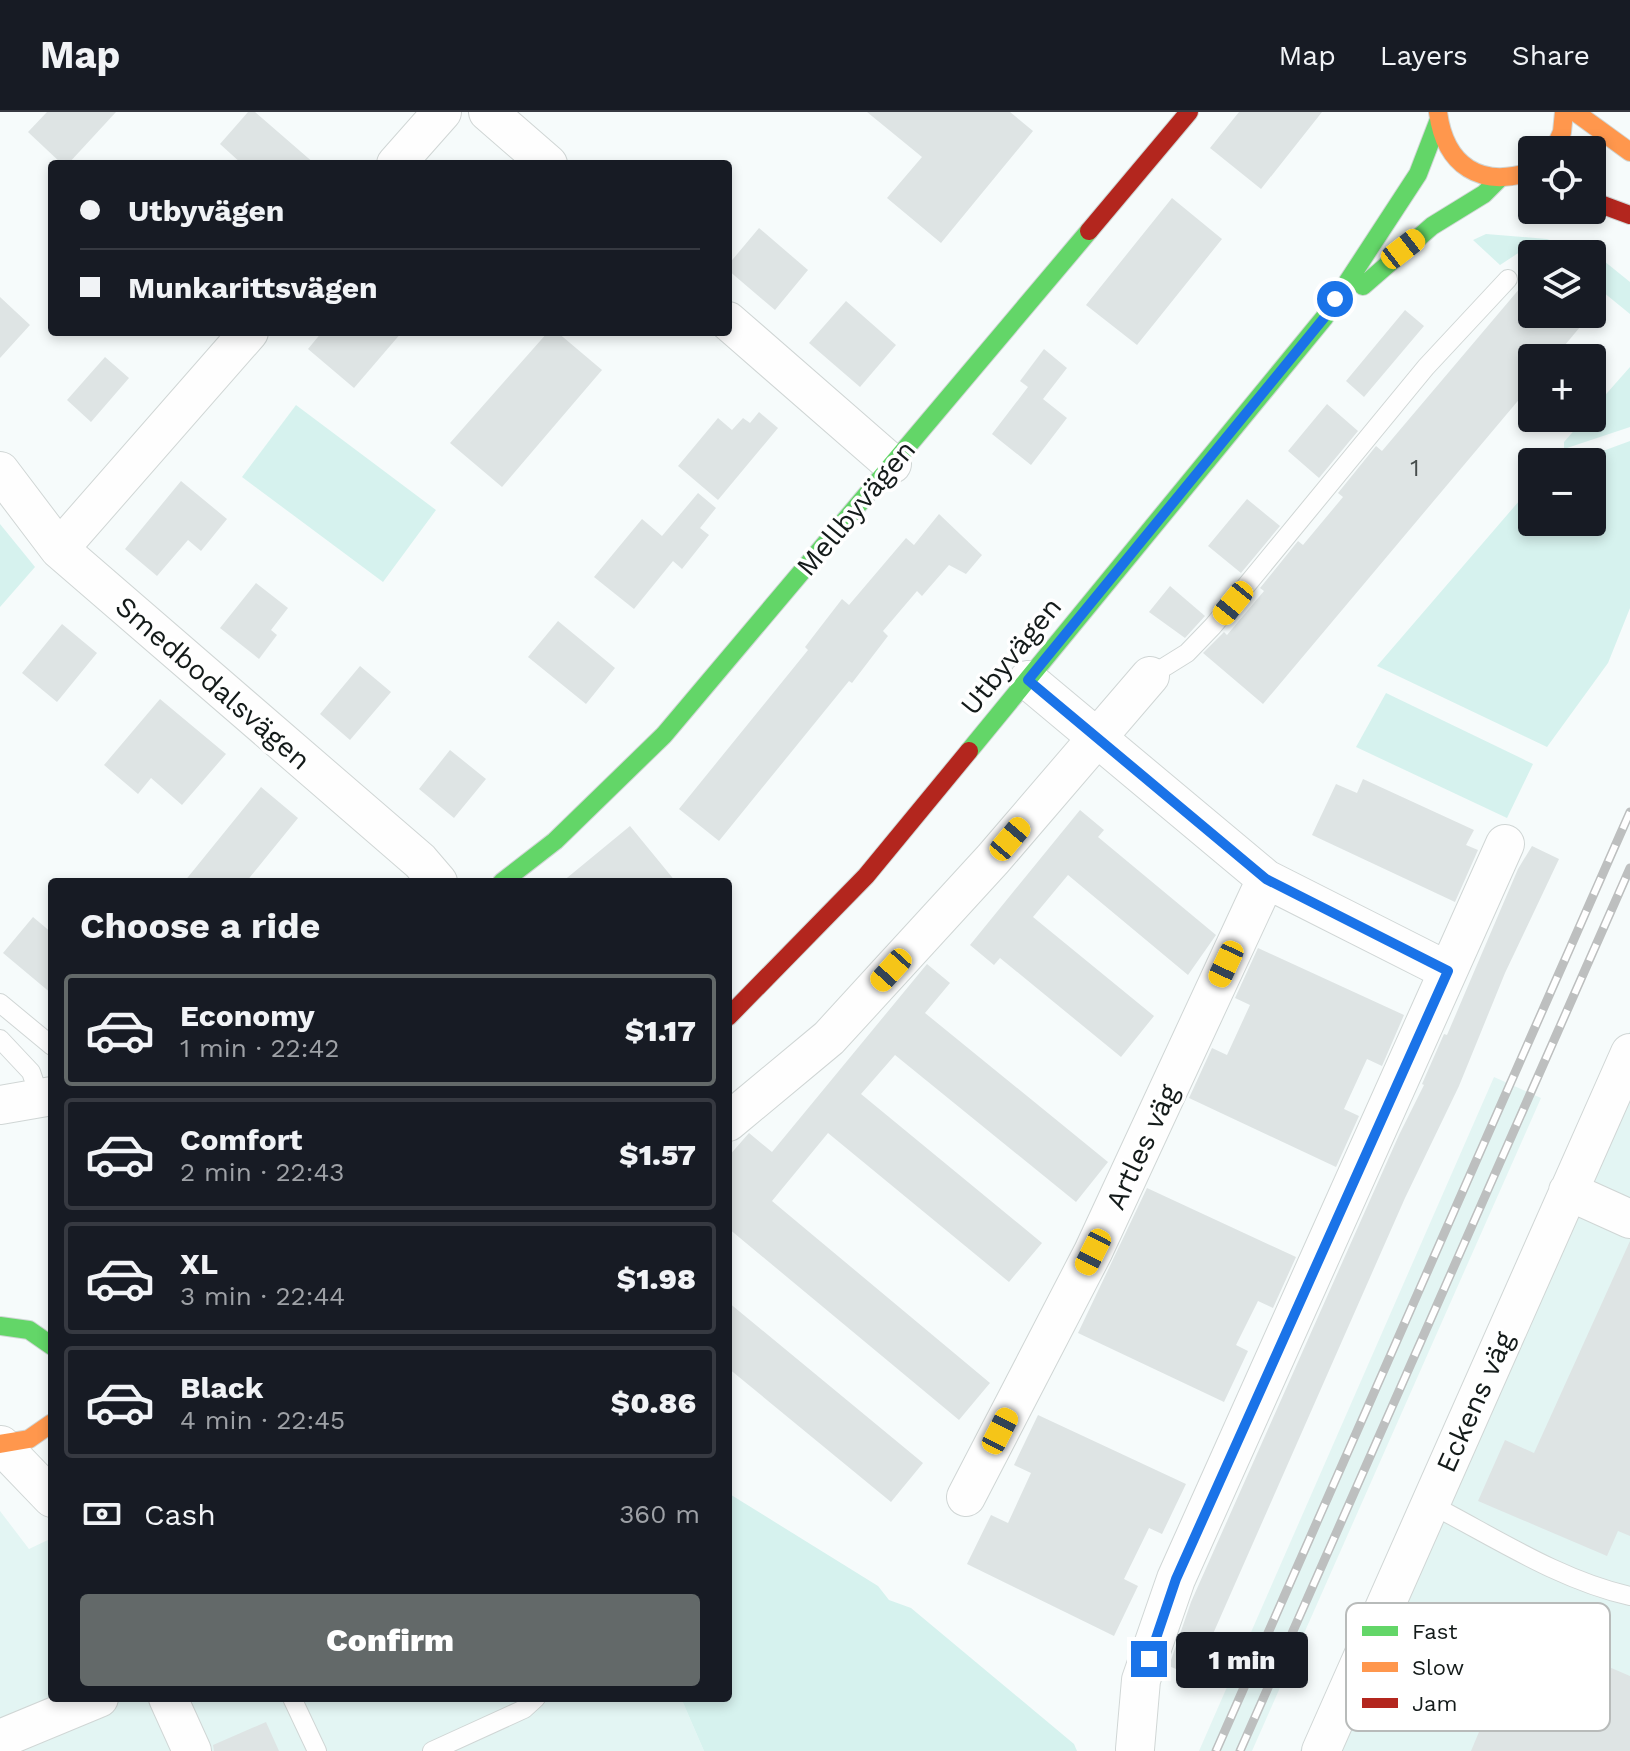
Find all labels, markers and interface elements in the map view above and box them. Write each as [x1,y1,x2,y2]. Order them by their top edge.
text: Map [40,33,120,77]
text: Map [1279,39,1336,72]
text: Layers [1380,39,1468,72]
text: Share [1512,39,1590,72]
map controls [1518,136,1606,536]
button: locate [1518,136,1606,224]
text: Utbyvägen [128,193,284,228]
car [1377,225,1429,273]
button: layers [1518,240,1606,328]
text: Munkarittsvägen [128,270,378,305]
route start [1317,281,1353,317]
button: + [1518,344,1606,432]
street label: Mellbyvägen [790,433,922,583]
button: − [1518,448,1606,536]
house number: 1 [1410,454,1420,482]
car [1209,577,1257,629]
street label: Smedbodalsvägen [109,589,317,777]
street label: Utbyvägen [954,591,1068,721]
car [985,813,1035,865]
text: Choose a ride [80,905,320,947]
car [1205,937,1247,991]
car [866,944,916,996]
icon: car [84,994,156,1066]
text: Economy [180,998,315,1033]
text: $1.17 [625,1013,696,1048]
text: 1 min · 22:42 [180,1033,339,1063]
street label: Artles väg [1099,1079,1185,1215]
icon: car [84,1118,156,1190]
text: Comfort [180,1122,302,1157]
text: $1.57 [619,1137,696,1172]
text: 2 min · 22:43 [180,1157,344,1187]
car [1071,1225,1115,1279]
icon: car [84,1242,156,1314]
text: XL [180,1246,218,1281]
text: $1.98 [617,1261,696,1296]
text: 3 min · 22:44 [180,1281,345,1311]
street label: Eckens väg [1429,1326,1521,1477]
icon: car [84,1366,156,1438]
text: Black [180,1370,264,1405]
text: $0.86 [611,1385,696,1420]
car [978,1404,1022,1458]
text: 4 min · 22:45 [180,1405,345,1435]
icon: cash [80,1492,124,1536]
text: Cash [144,1497,216,1532]
text: 360 m [619,1499,700,1529]
button: Confirm [80,1594,700,1686]
legend [1346,1603,1610,1731]
text: Fast [1412,1619,1458,1644]
callout: 1 min [1177,1631,1309,1687]
route end [1131,1641,1167,1677]
text: 1 min [1209,1645,1275,1675]
text: Slow [1412,1655,1464,1680]
text: Jam [1412,1691,1457,1716]

